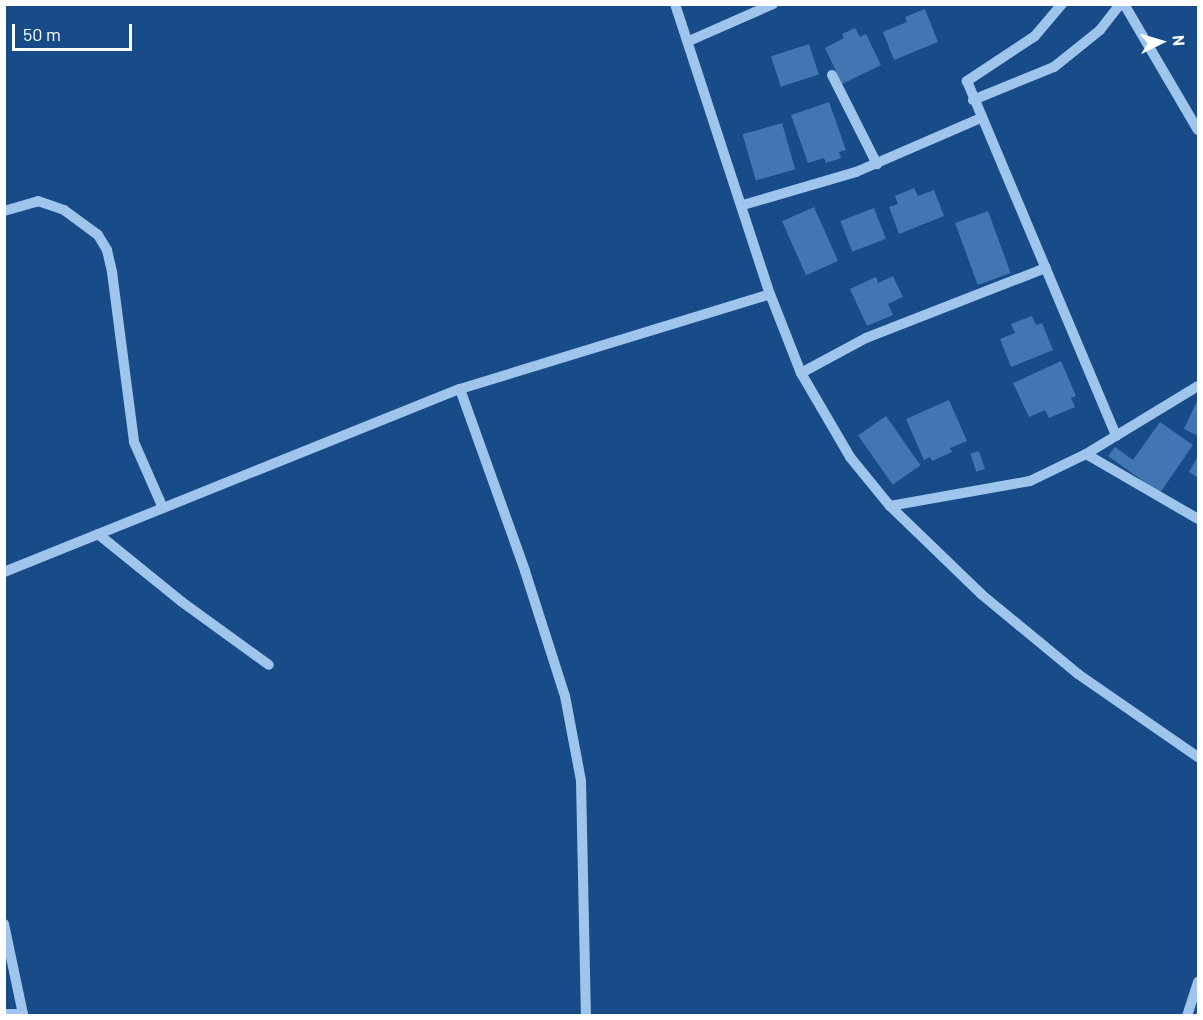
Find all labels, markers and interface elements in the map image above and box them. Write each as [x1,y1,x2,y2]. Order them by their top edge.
scale bar [15,12,135,50]
north arrow [1131,12,1191,72]
text: 50 m [23,23,61,45]
text: N [1170,34,1189,47]

